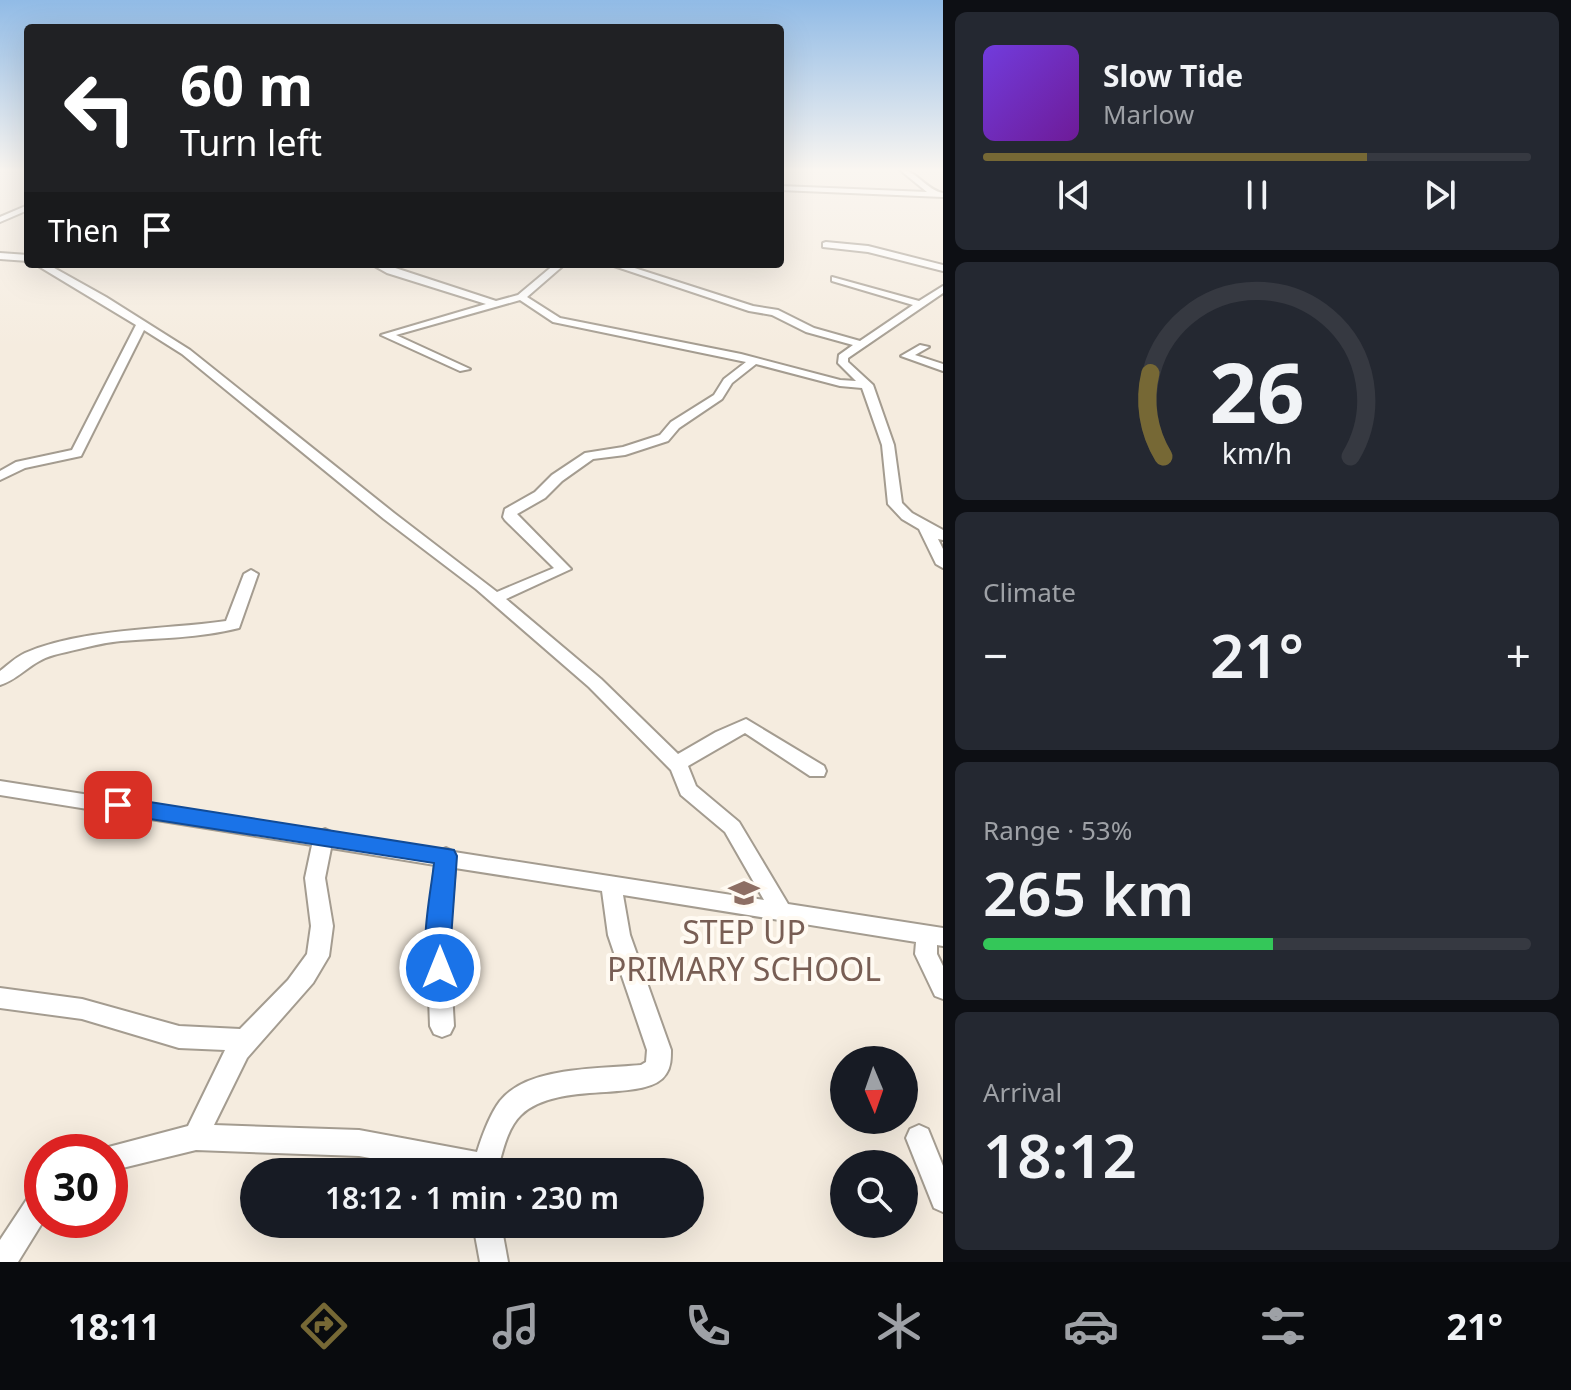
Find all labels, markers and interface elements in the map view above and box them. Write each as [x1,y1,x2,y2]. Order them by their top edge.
text: 60 m [180,46,313,122]
text: Slow Tide [1103,55,1243,96]
icon: left [48,56,152,160]
text: Marlow [1103,96,1194,132]
text: Turn left [180,118,322,167]
icon: previous [1052,173,1096,217]
icon: pause [1235,173,1279,217]
icon: next [1418,173,1462,217]
icon: arrive [135,208,179,252]
text: Then [48,210,119,251]
text: 26 [1209,334,1305,447]
text: km/h [1222,433,1292,472]
text: Climate [983,574,1076,610]
text: 21° [1210,614,1304,696]
text: − [983,625,1008,685]
text: + [1506,625,1531,685]
pin [84,771,152,839]
icon: arrive [96,783,140,827]
text: Range · 53% [983,812,1132,848]
text: 265 km [983,852,1194,934]
school or university icon: STEP UP PRIMARY SCHOOL [727,876,761,910]
place label: STEP UP PRIMARY SCHOOL [607,910,881,990]
position arrow [398,926,482,1010]
north arrow [830,1046,918,1134]
map controls [830,1046,918,1238]
text: Arrival [983,1074,1062,1110]
text: 18:12 [983,1114,1137,1196]
speed limit sign: 30 [24,1134,128,1238]
button: search [830,1150,918,1238]
text: 18:12 · 1 min · 230 m [325,1177,619,1218]
icon: directions [296,1298,352,1354]
icon: music [488,1298,544,1354]
icon: phone [680,1298,736,1354]
icon: climate [871,1298,927,1354]
icon: car [1063,1298,1119,1354]
icon: filters [1255,1298,1311,1354]
text: 18:11 [68,1302,160,1351]
text: 21° [1447,1302,1503,1351]

